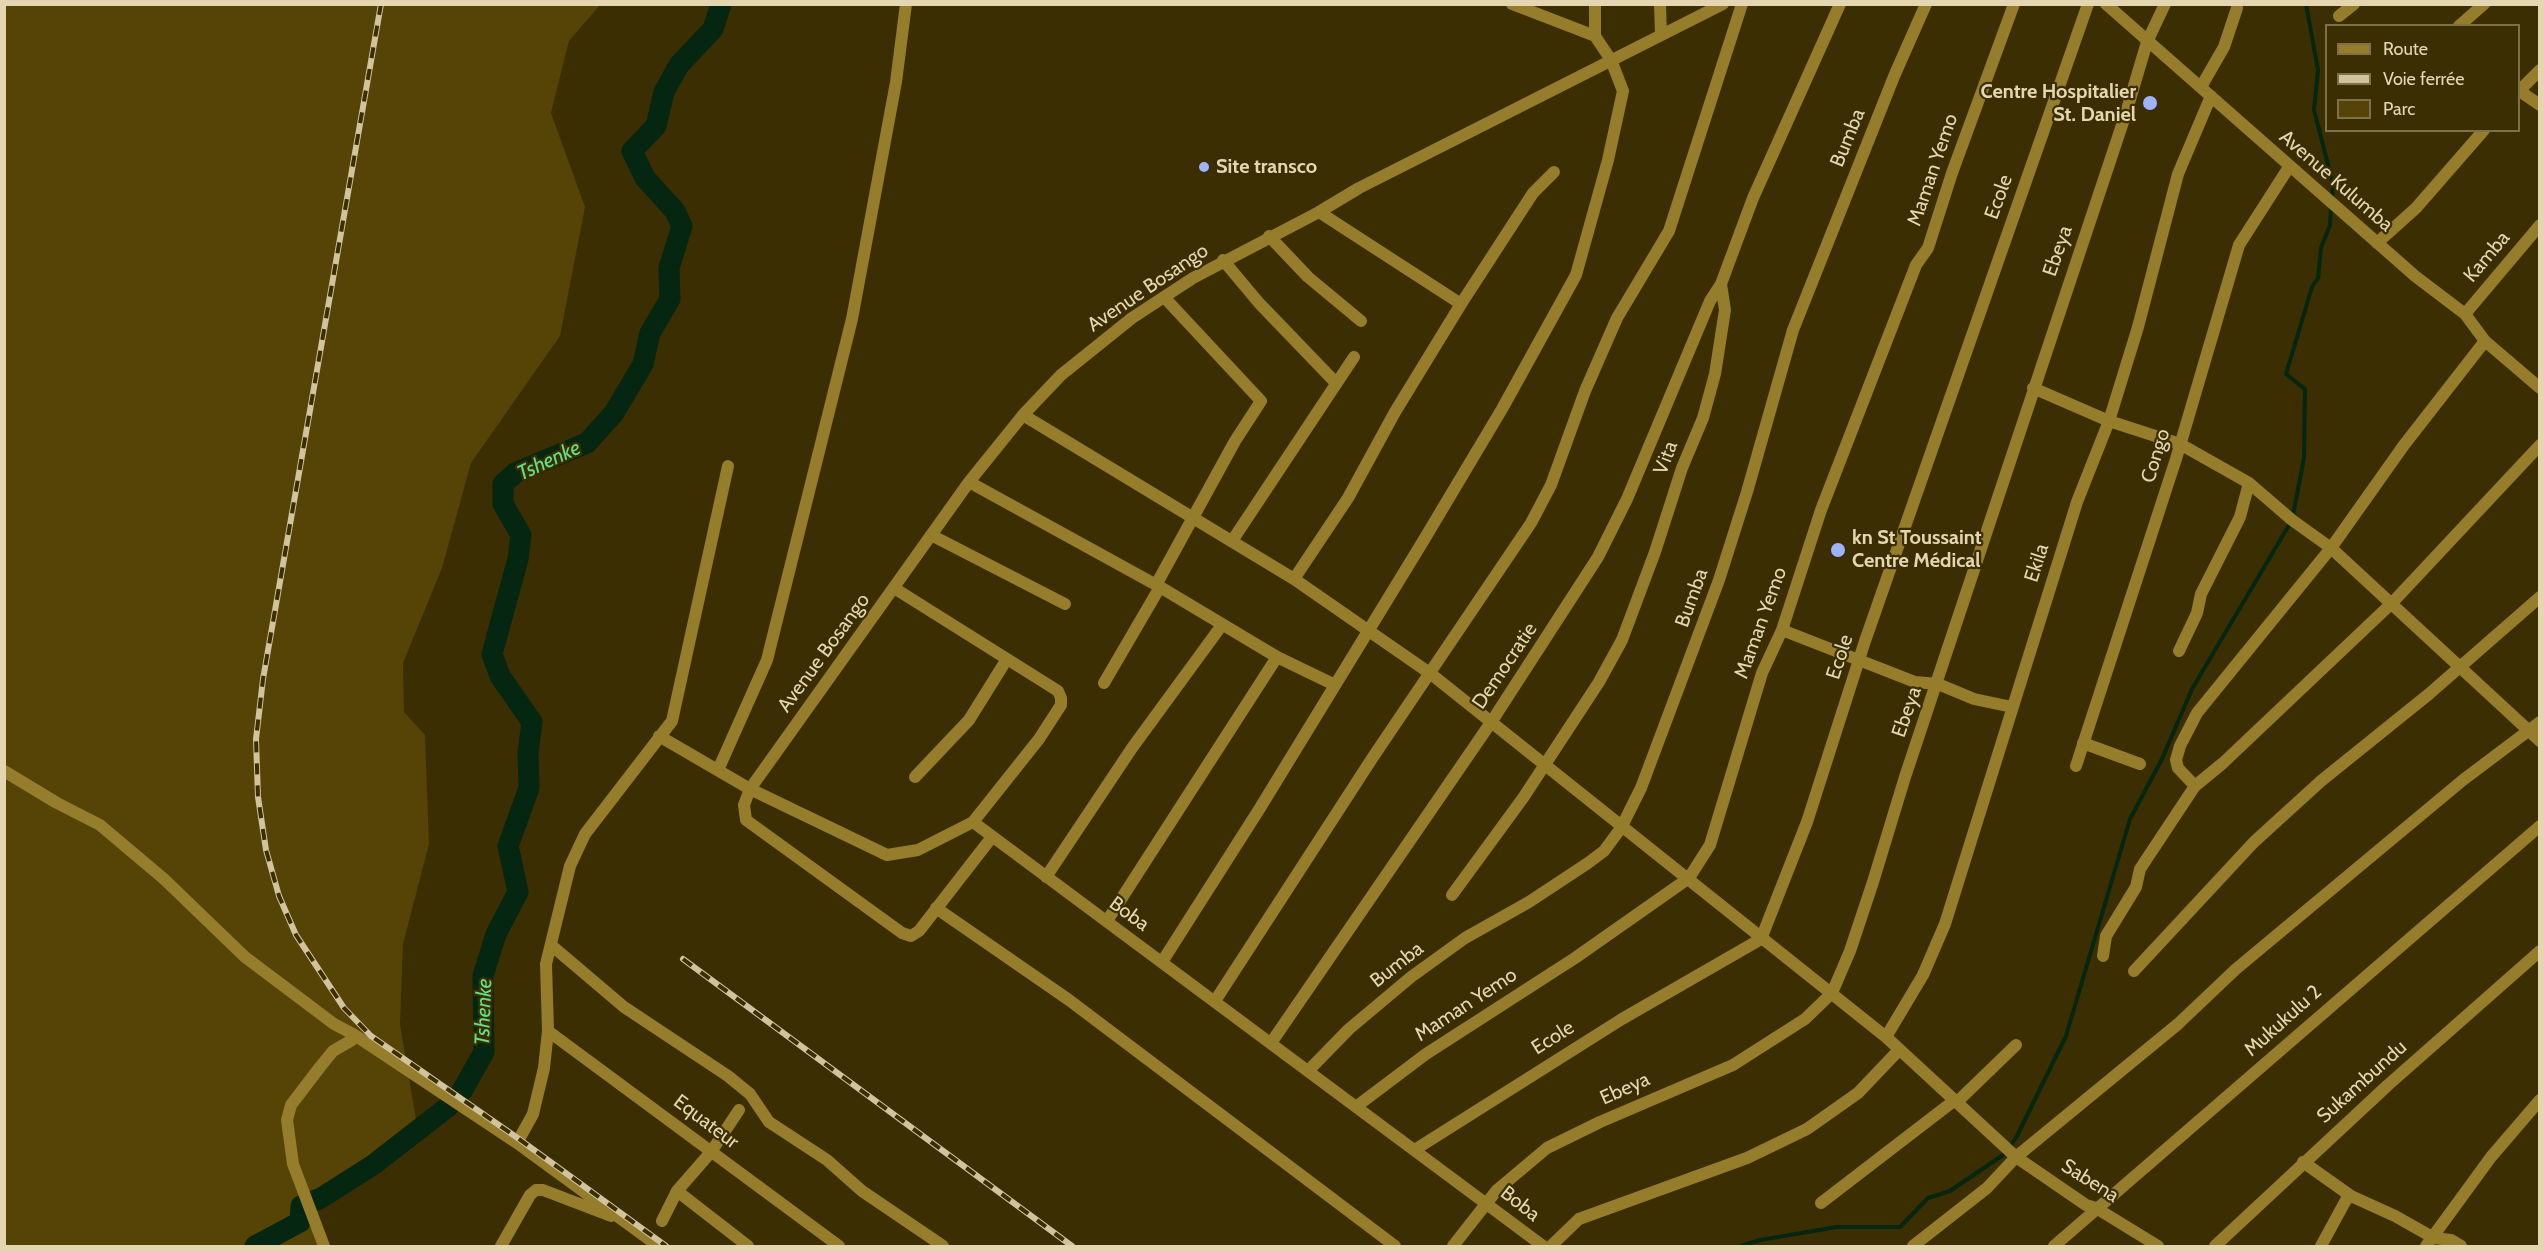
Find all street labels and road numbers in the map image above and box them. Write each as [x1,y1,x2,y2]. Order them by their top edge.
street label: Bumba [1826,105,1870,171]
street label: Maman Yemo [1903,111,1963,229]
street label: Avenue Kulumba [2274,125,2398,237]
street label: Ecole [1980,171,2018,223]
street label: Ebeya [2038,223,2078,279]
street label: Kamba [2459,227,2515,287]
street label: Avenue Bosango [1083,239,1213,337]
street label: Congo [2136,426,2176,486]
street label: Vita [1649,438,1683,478]
street label: Ekila [2020,541,2054,585]
street label: Maman Yemo [1730,564,1792,682]
street label: Bumba [1670,565,1714,631]
street label: Avenue Bosango [773,589,875,717]
street label: Democratie [1467,618,1543,714]
street label: Ecole [1822,632,1858,682]
street label: Ebeya [1887,684,1927,740]
street label: Boba [1104,891,1154,937]
street label: Bumba [1366,937,1428,993]
street label: Maman Yemo [1410,963,1522,1047]
street label: Mukukulu 2 [2239,980,2327,1062]
street label: Ecole [1527,1016,1579,1060]
street label: Sukambundu [2312,1035,2412,1129]
street label: Ebeya [1596,1067,1654,1111]
street label: Equateur [669,1090,743,1154]
street label: Sabena [2057,1154,2123,1208]
street label: Boba [1495,1181,1545,1227]

